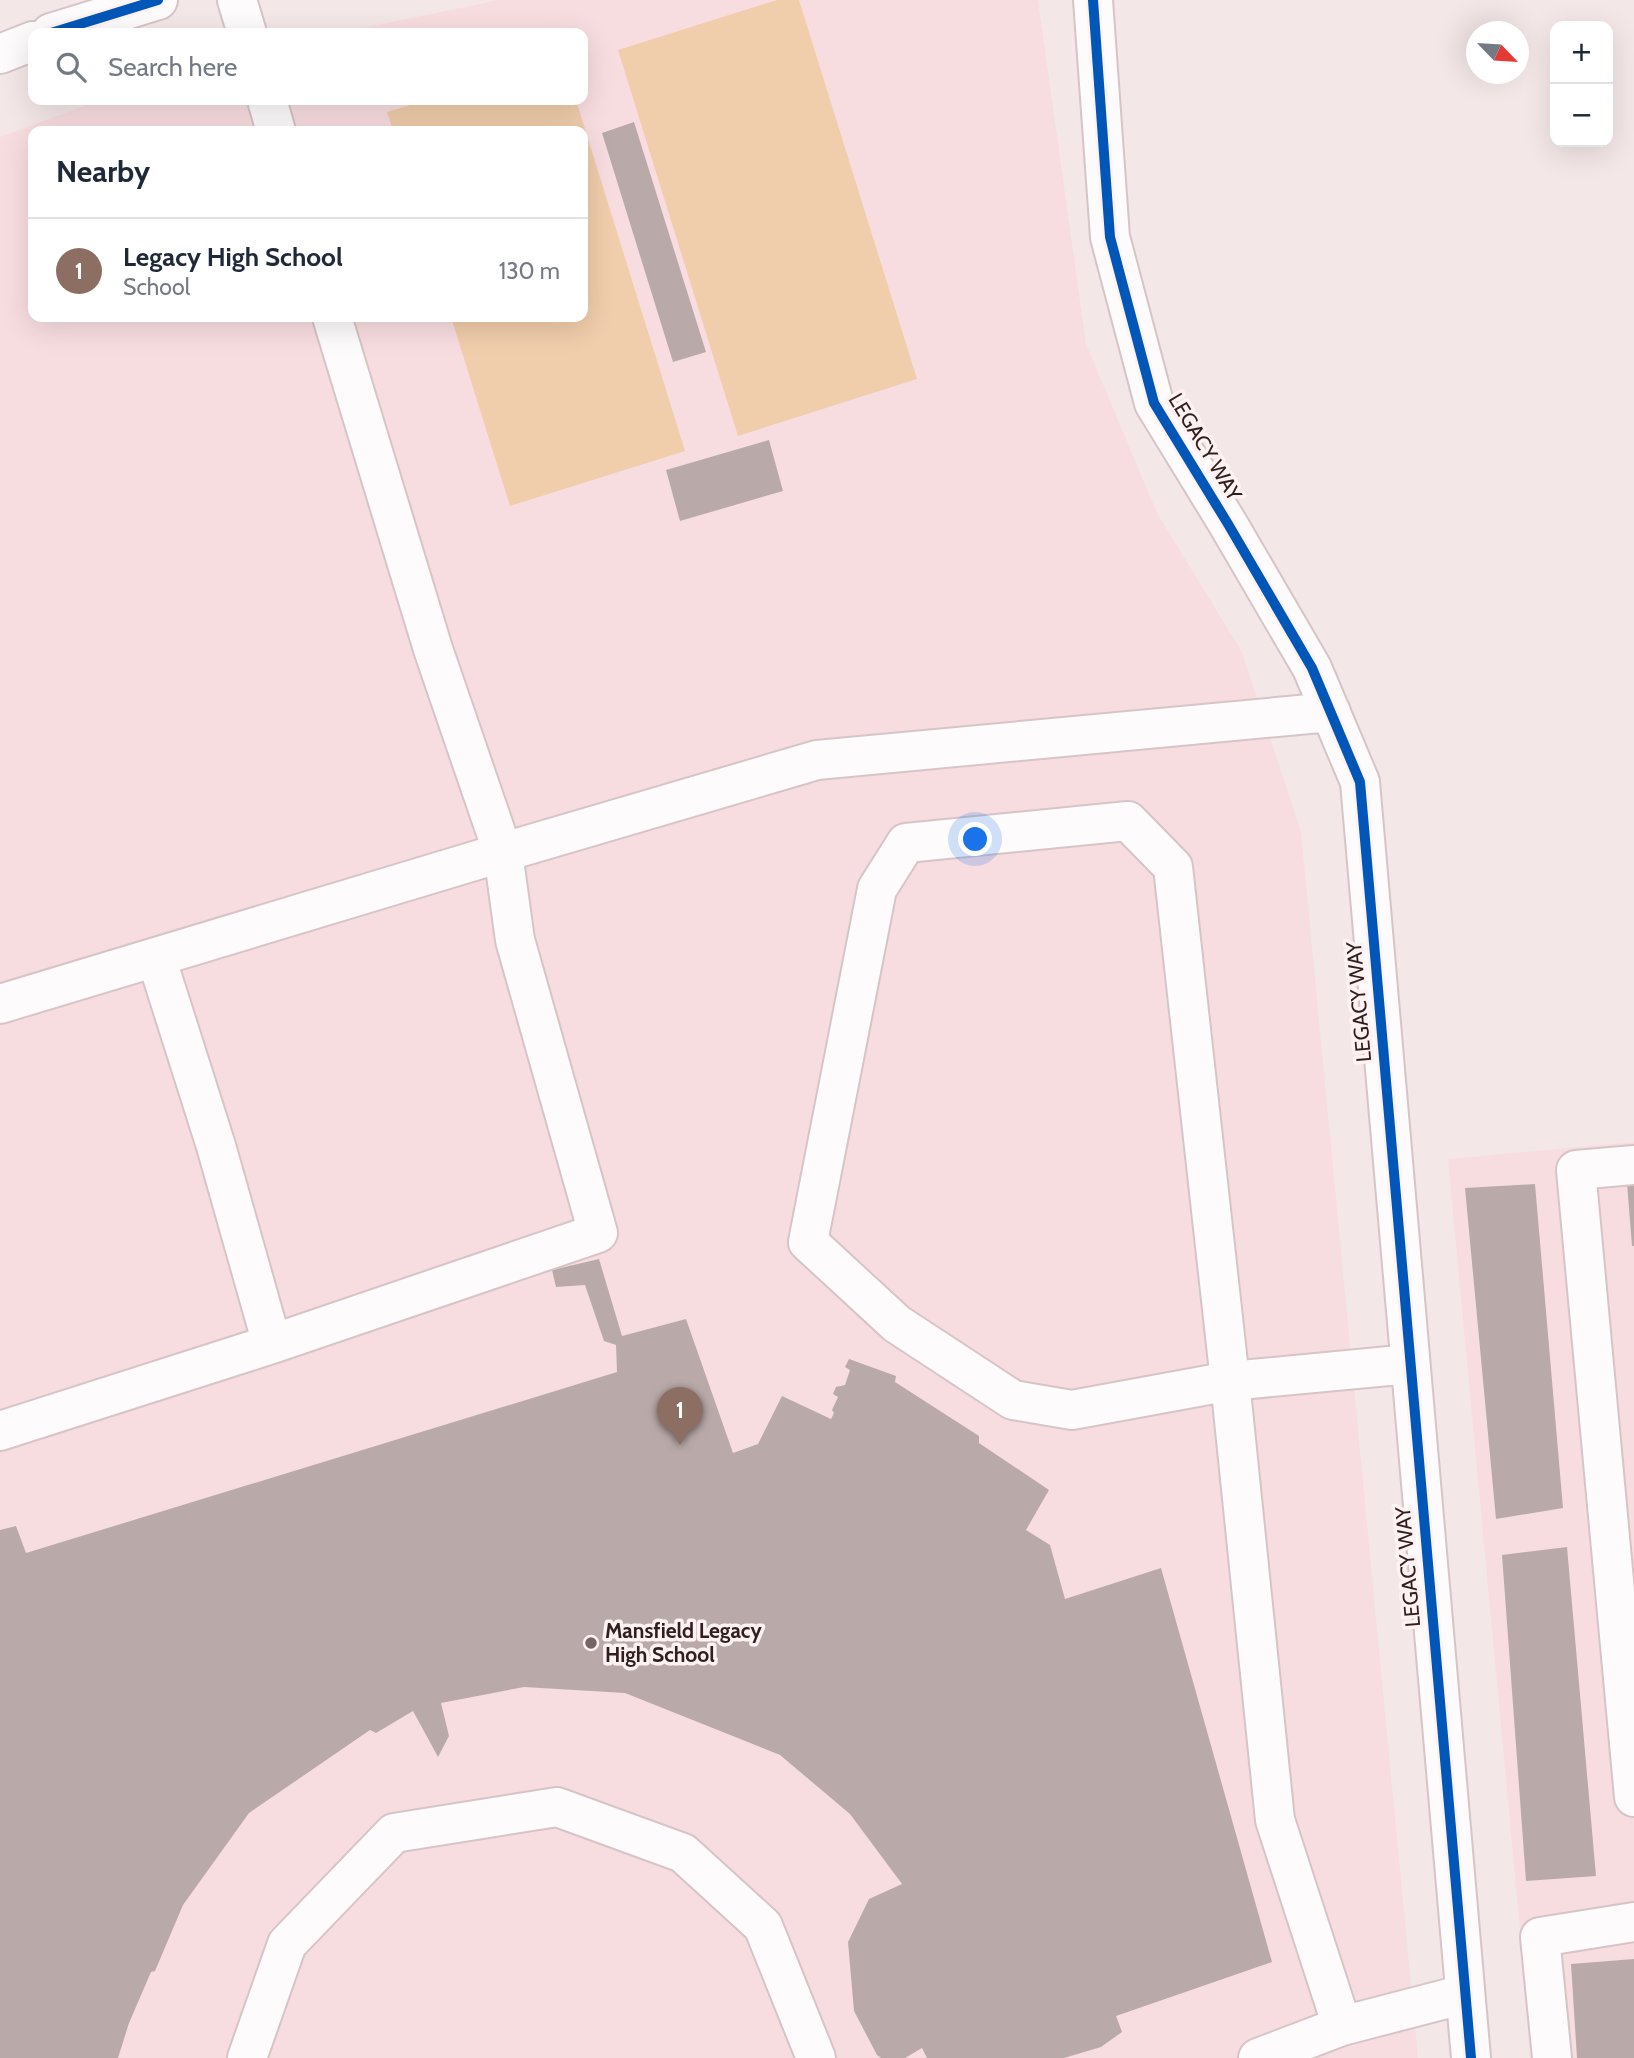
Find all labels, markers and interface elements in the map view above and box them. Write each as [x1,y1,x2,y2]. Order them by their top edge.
north arrow [1466,21,1529,84]
map controls [1550,21,1613,147]
button: + [1550,21,1613,84]
search box [28,28,588,105]
icon: search [52,48,90,86]
text: Search here [108,51,237,83]
button: − [1550,84,1613,147]
text: Nearby [56,153,150,190]
text: Legacy High School [123,241,343,273]
text: 1 [75,257,83,285]
text: 130 m [499,257,560,285]
text: School [123,273,190,301]
street label: LEGACY WAY [1164,388,1248,506]
your location [958,822,992,856]
street label: LEGACY WAY [1341,940,1376,1063]
pin: 1 [657,1387,703,1445]
street label: LEGACY WAY [1390,1505,1425,1628]
place label: Mansfield Legacy High School [605,1618,762,1667]
marker: Mansfield Legacy High School [583,1635,599,1651]

